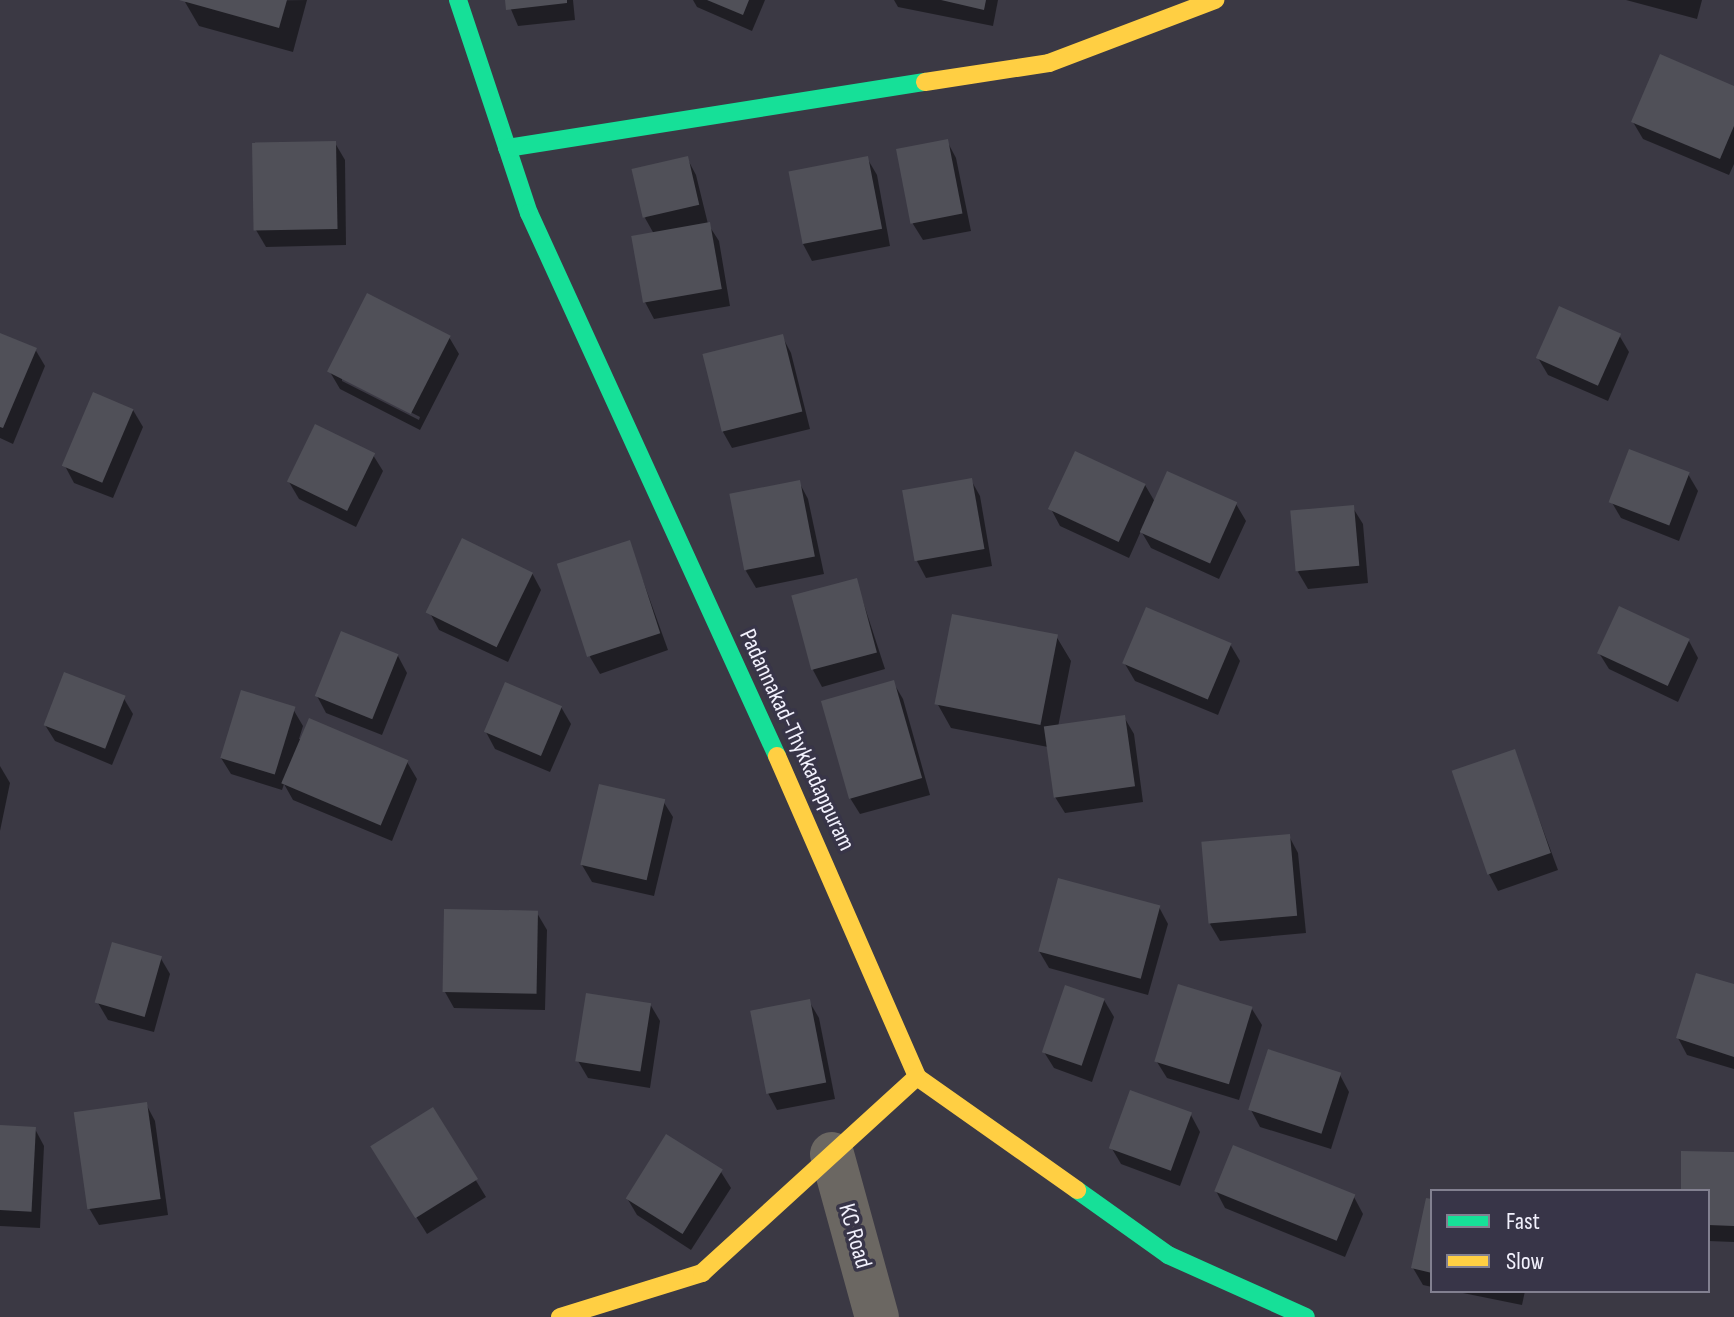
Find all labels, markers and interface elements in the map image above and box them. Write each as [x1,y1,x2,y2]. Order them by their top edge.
street label: Padannakad-Thykkadappuram [733,625,861,855]
legend [1430,1189,1710,1293]
street label: KC Road [832,1200,878,1272]
text: Fast [1506,1207,1540,1236]
text: Slow [1506,1247,1544,1276]

